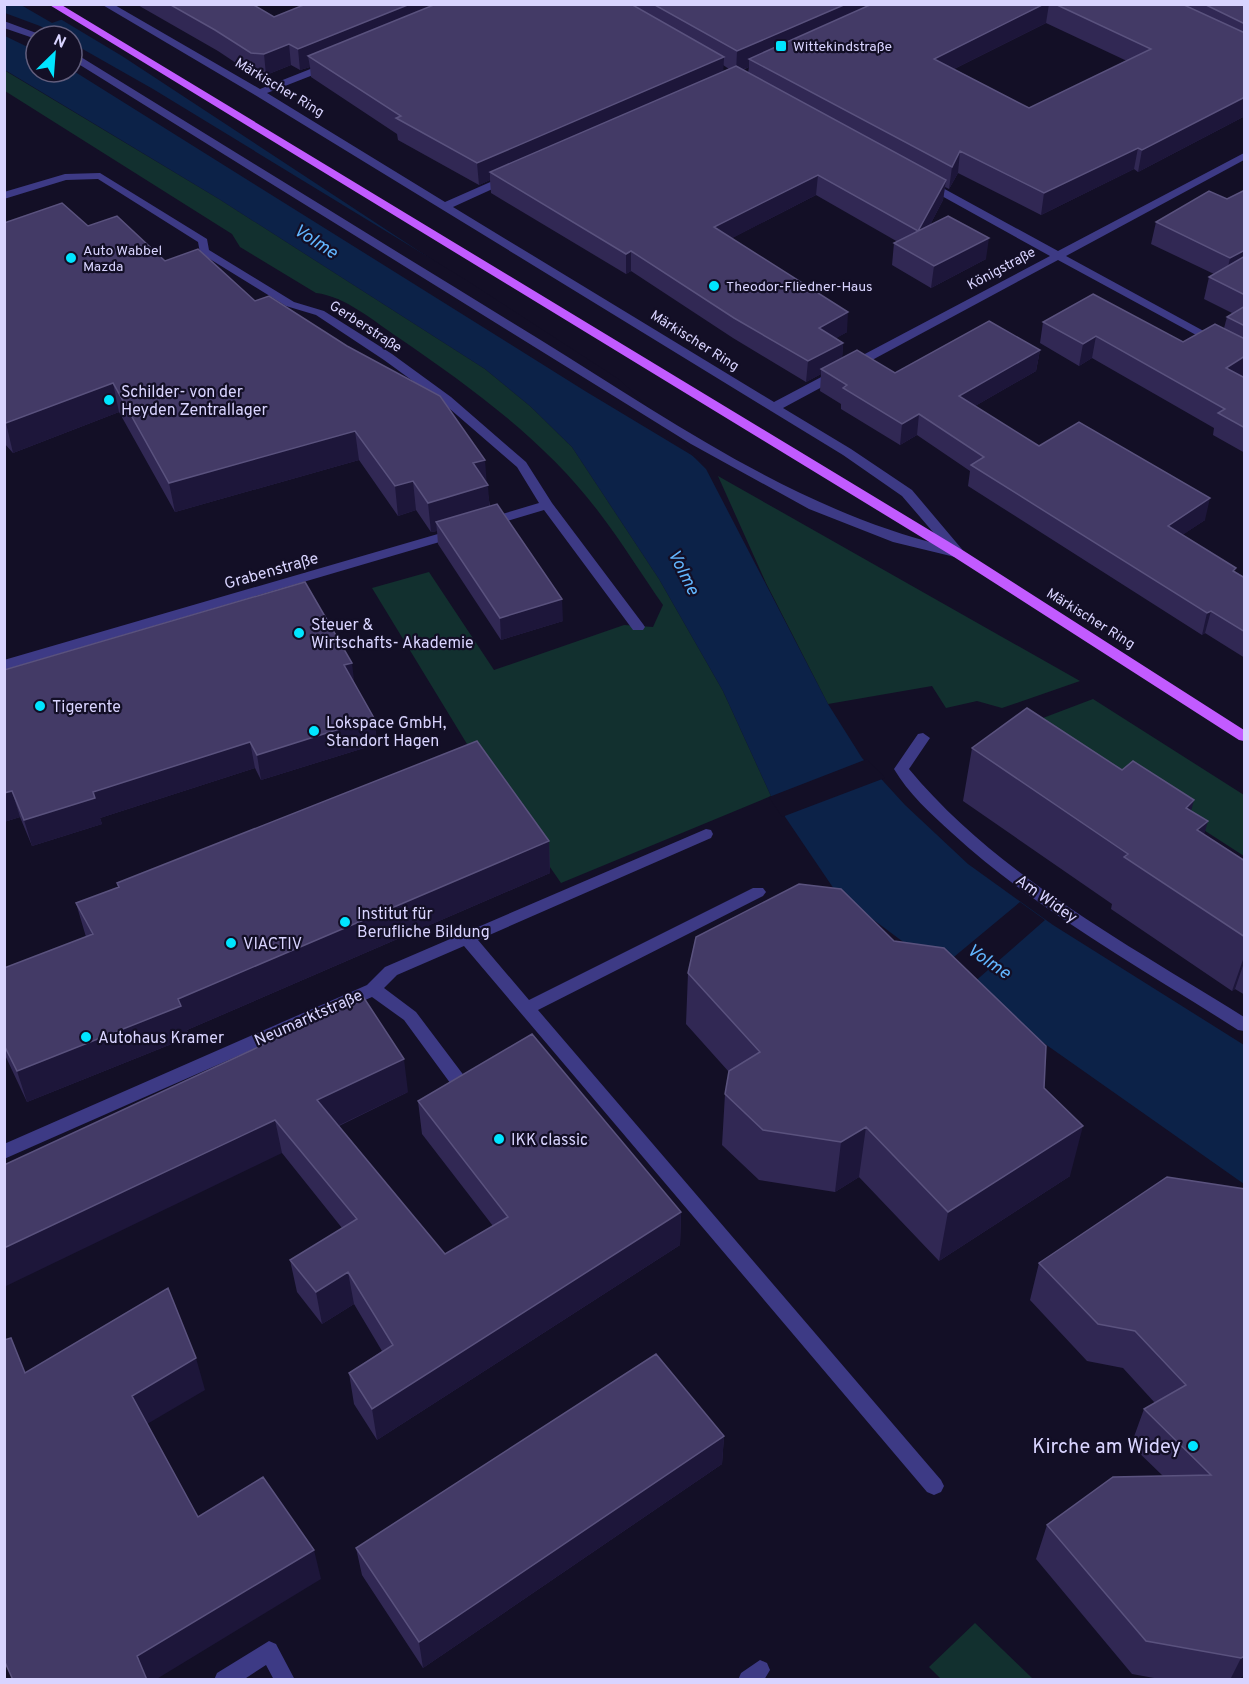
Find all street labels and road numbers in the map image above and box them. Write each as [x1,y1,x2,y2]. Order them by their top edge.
street label: Märkischer Ring [231,55,327,122]
street label: Königstraße [965,244,1039,294]
street label: Gerberstraße [326,298,404,357]
street label: Märkischer Ring [647,307,742,375]
street label: Grabenstraße [222,549,321,595]
street label: Märkischer Ring [1043,585,1138,653]
street label: Am Widey [1011,871,1081,928]
street label: Neumarktstraße [252,986,366,1052]

